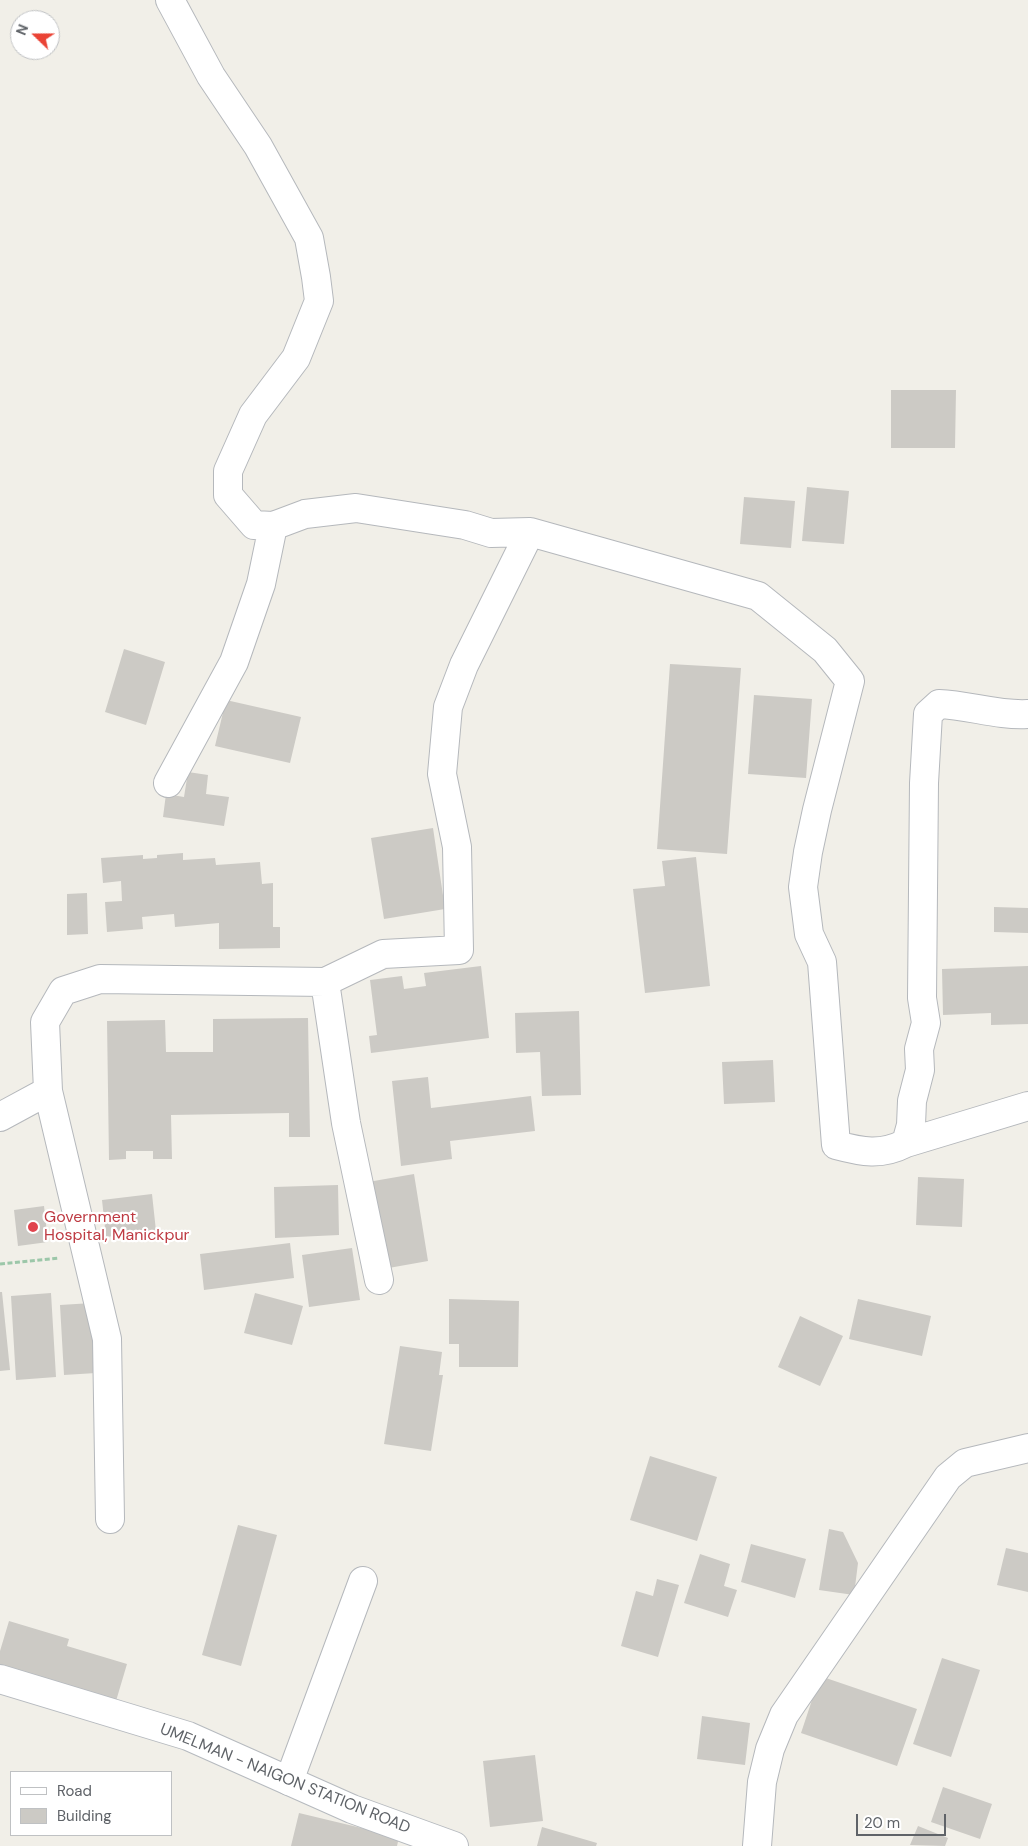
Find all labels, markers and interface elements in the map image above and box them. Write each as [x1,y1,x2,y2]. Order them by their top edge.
north arrow [10,10,60,60]
text: N [12,22,32,38]
place label: Government Hospital, Manickpur [44,1208,189,1246]
marker: Government Hospital, Manickpur [26,1220,40,1234]
street label: UMELMAN - NAIGON STATION ROAD [157,1720,413,1838]
legend [10,1771,172,1836]
text: Road [57,1781,92,1801]
scale bar [858,1804,948,1836]
text: Building [57,1806,112,1826]
text: 20 m [864,1813,900,1833]

